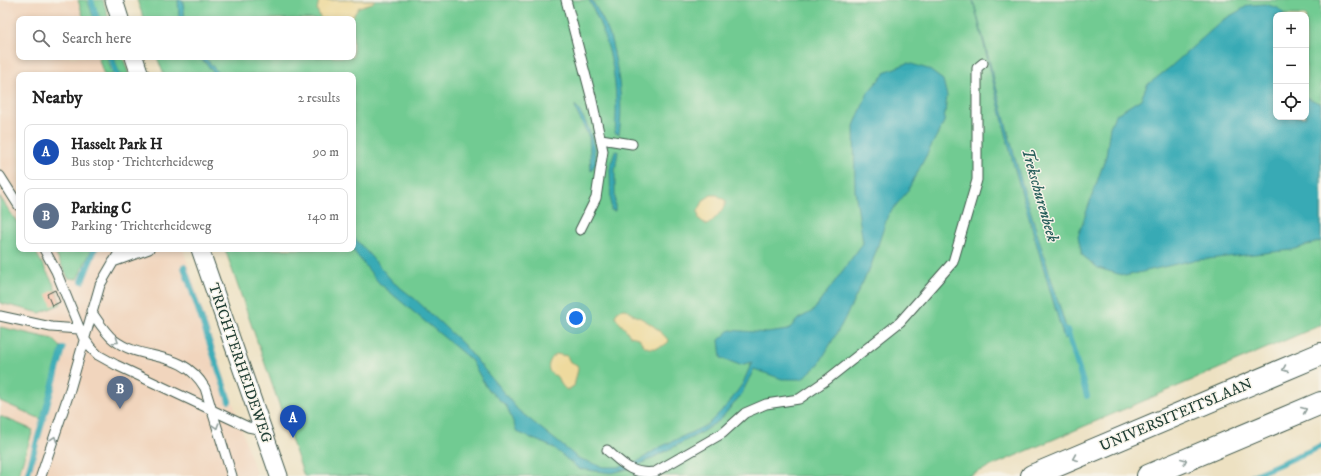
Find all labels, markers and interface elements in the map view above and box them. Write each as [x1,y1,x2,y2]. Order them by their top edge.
map controls [1273,12,1309,120]
button: + [1273,12,1309,48]
search box [16,16,356,60]
icon: search [30,27,52,49]
text: Search here [62,29,131,48]
button: − [1273,48,1309,84]
button: locate [1273,84,1309,120]
text: Nearby [32,87,82,109]
text: 2 results [298,90,340,106]
text: Hasselt Park H [71,135,163,154]
text: A [42,144,50,160]
text: 90 m [313,144,339,160]
water label: Trekschurenbeek [1017,146,1063,245]
text: Bus stop · Trichterheideweg [71,154,213,170]
text: Parking C [71,199,131,218]
text: B [42,208,50,224]
text: 140 m [307,208,339,224]
text: Parking · Trichterheideweg [71,218,211,234]
street label: TRICHTERHEIDEWEG [204,281,276,446]
your location [566,308,586,328]
one-way arrow [112,336,119,344]
one-way arrow [1282,364,1290,372]
street label: UNIVERSITEITSLAAN [1097,374,1255,456]
pin: B [107,376,133,409]
pin: A [280,405,306,438]
one-way arrow [1300,407,1307,415]
one-way arrow [211,422,220,429]
one-way arrow [49,436,57,443]
one-way arrow [1072,453,1079,461]
one-way arrow [1179,458,1187,466]

